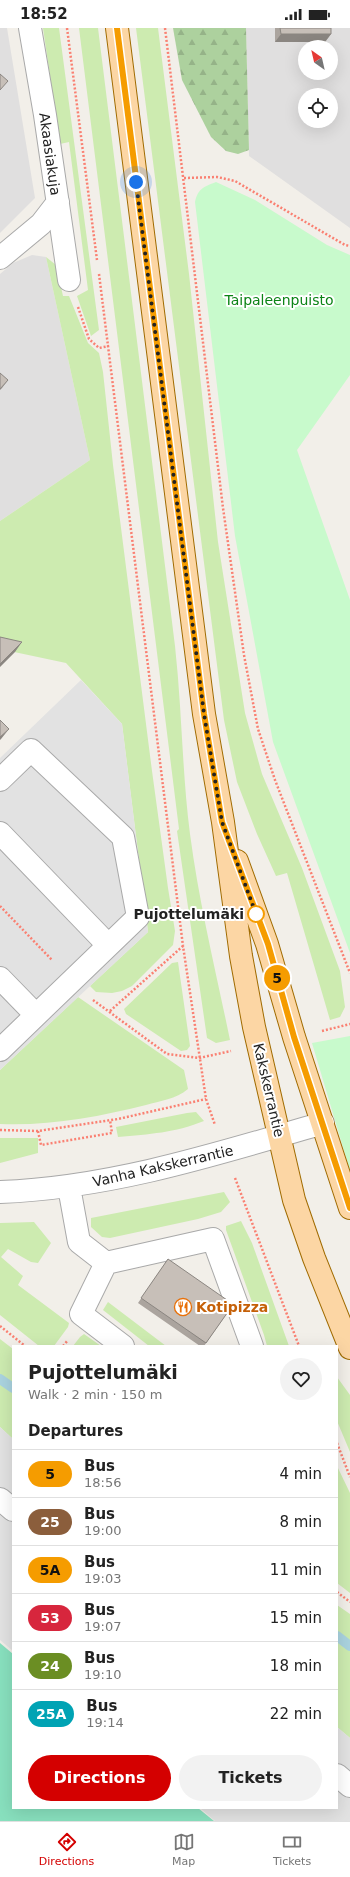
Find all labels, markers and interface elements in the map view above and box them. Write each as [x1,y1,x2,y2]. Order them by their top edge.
text: 18:52 [20,5,68,23]
north arrow [298,40,338,80]
map controls [298,40,338,128]
button: locate [298,88,338,128]
street label: Akaasiakuja [36,112,64,196]
your location [126,172,146,192]
park label: Taipaleenpuisto [223,292,334,308]
marker: Pujottelumäki [247,905,265,923]
place label: Pujottelumäki [134,906,244,922]
line badge: 5 [264,965,290,991]
text: 5 [272,970,282,986]
street label: Kakskerrantie [250,1041,288,1139]
street label: Vanha Kakskerrantie [91,1142,235,1190]
restaurant icon: Kotipizza [173,1297,193,1317]
place label: Kotipizza [196,1299,268,1315]
button: heart [280,1358,322,1400]
text: Pujottelumäki [28,1361,178,1383]
text: Walk · 2 min · 150 m [28,1387,162,1402]
text: Departures [28,1422,123,1440]
text: Bus [84,1457,115,1475]
text: 4 min [279,1465,322,1483]
text: 5 [45,1466,55,1482]
text: 18:56 [84,1475,121,1490]
text: Bus [84,1505,115,1523]
text: 8 min [279,1513,322,1531]
text: 25 [40,1514,60,1530]
text: 19:00 [84,1523,121,1538]
text: Bus [84,1553,115,1571]
text: 11 min [270,1561,322,1579]
text: 5A [40,1562,60,1578]
text: 19:03 [84,1571,121,1586]
text: Bus [84,1601,115,1619]
text: 15 min [270,1609,322,1627]
text: 53 [40,1610,60,1626]
text: 19:07 [84,1619,121,1634]
text: Bus [84,1649,115,1667]
text: 18 min [270,1657,322,1675]
text: 24 [40,1658,60,1674]
text: 19:10 [84,1667,121,1682]
text: Bus [86,1697,117,1715]
text: 22 min [270,1705,322,1723]
text: 25A [36,1706,66,1722]
text: 19:14 [86,1715,124,1730]
button: Directions [28,1755,171,1801]
button: Tickets [179,1755,322,1801]
tab: Directions [39,1831,94,1868]
tab: Map [172,1831,195,1868]
tab: Tickets [273,1831,311,1868]

